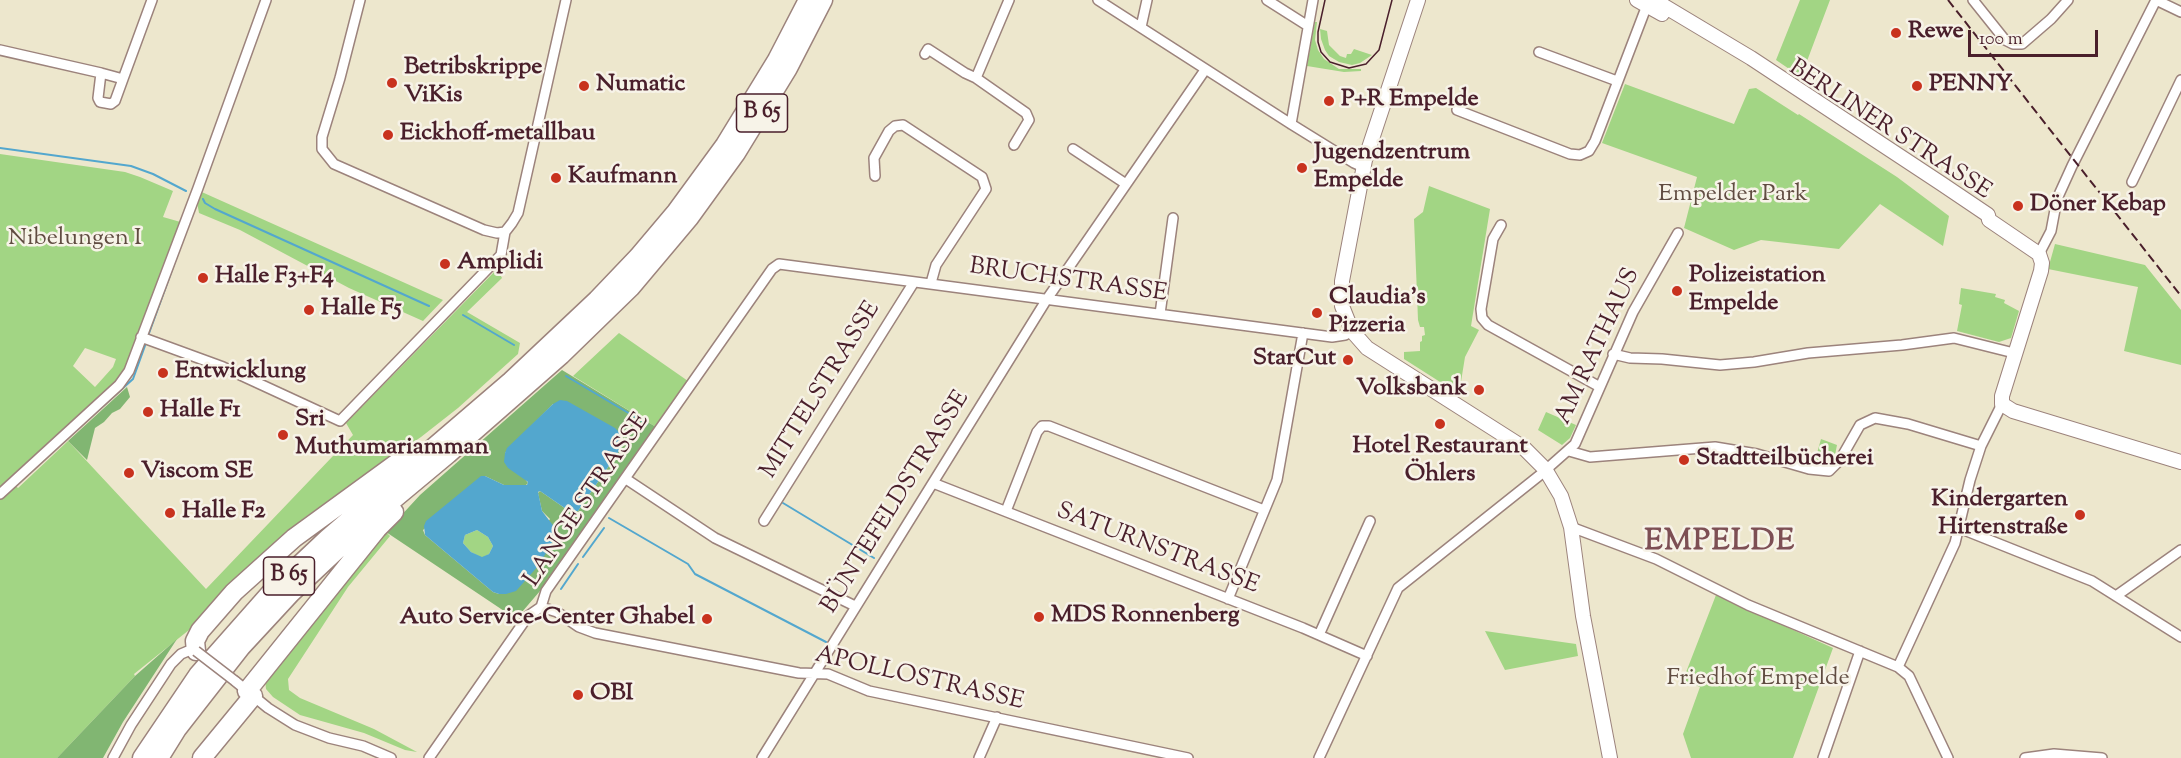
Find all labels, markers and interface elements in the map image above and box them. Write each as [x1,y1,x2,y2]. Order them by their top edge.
scale bar [1971,18,2102,56]
place label: Rewe [1908,19,1964,47]
marker: Rewe [1889,26,1903,40]
text: 100 m [1979,27,2023,53]
place label: Betribskrippe ViKis [404,55,542,111]
street label: BERLINER STRASSE [1782,55,1996,207]
place label: Numatic [596,72,685,100]
place label: PENNY [1929,72,2012,100]
marker: Betribskrippe ViKis [385,76,399,90]
marker: Numatic [577,79,591,93]
marker: PENNY [1910,79,1924,93]
place label: P+R Empelde [1341,87,1479,115]
road number: B 65 [736,94,788,132]
marker: P+R Empelde [1322,94,1336,108]
place label: Eickhoff-metallbau [400,121,595,149]
marker: Eickhoff-metallbau [381,128,395,142]
place label: Jugendzentrum Empelde [1314,140,1470,196]
marker: Jugendzentrum Empelde [1295,161,1309,175]
place label: Kaufmann [568,164,677,192]
marker: Kaufmann [549,171,563,185]
park label: Empelder Park [1658,182,1808,210]
place label: Döner Kebap [2030,192,2166,220]
marker: Döner Kebap [2011,199,2025,213]
park label: Nibelungen I [8,226,142,254]
place label: Amplidi [457,250,543,278]
street label: BRUCHSTRASSE [967,254,1169,310]
marker: Amplidi [438,257,452,271]
place label: Polizeistation Empelde [1689,263,1826,319]
place label: Halle F3+F4 [215,264,334,292]
street label: AM RATHAUS [1550,264,1648,430]
marker: Halle F3+F4 [196,271,210,285]
marker: Polizeistation Empelde [1670,284,1684,298]
place label: Claudia's Pizzeria [1329,285,1426,341]
place label: Halle F5 [321,296,402,324]
street label: MITTELSTRASSE [756,297,888,485]
marker: Halle F5 [302,303,316,317]
marker: Claudia's Pizzeria [1310,306,1324,320]
place label: StarCut [1253,346,1336,374]
marker: StarCut [1341,353,1355,367]
place label: Entwicklung [175,359,306,387]
marker: Entwicklung [156,366,170,380]
place label: Volksbank [1356,376,1467,404]
marker: Volksbank [1472,383,1486,397]
street label: BÜNTEFELDSTRASSE [817,386,977,620]
place label: Halle F1 [160,398,241,426]
marker: Halle F1 [141,405,155,419]
place label: Sri Muthumariamman [295,407,489,463]
street label: LANGE STRASSE [519,409,657,593]
marker: Hotel Restaurant Öhlers [1433,417,1447,431]
marker: Sri Muthumariamman [276,428,290,442]
place label: Hotel Restaurant Öhlers [1352,434,1528,490]
place label: Stadtteilbücherei [1696,446,1874,474]
marker: Stadtteilbücherei [1677,453,1691,467]
place label: Viscom SE [141,459,253,487]
marker: Viscom SE [122,466,136,480]
place label: Kindergarten Hirtenstraße [1931,487,2068,543]
street label: SATURNSTRASSE [1052,498,1262,602]
place label: Halle F2 [182,499,265,527]
marker: Halle F2 [163,506,177,520]
marker: Kindergarten Hirtenstraße [2073,508,2087,522]
district label: EMPELDE [1644,526,1796,562]
road number: B 65 [264,557,314,595]
place label: MDS Ronnenberg [1051,603,1239,631]
place label: Auto Service-Center Ghabel [399,605,695,633]
marker: MDS Ronnenberg [1032,610,1046,624]
marker: Auto Service-Center Ghabel [700,612,714,626]
street label: APOLLOSTRASSE [812,642,1026,718]
park label: Friedhof Empelde [1666,666,1850,694]
place label: OBI [590,681,633,709]
marker: OBI [571,688,585,702]

